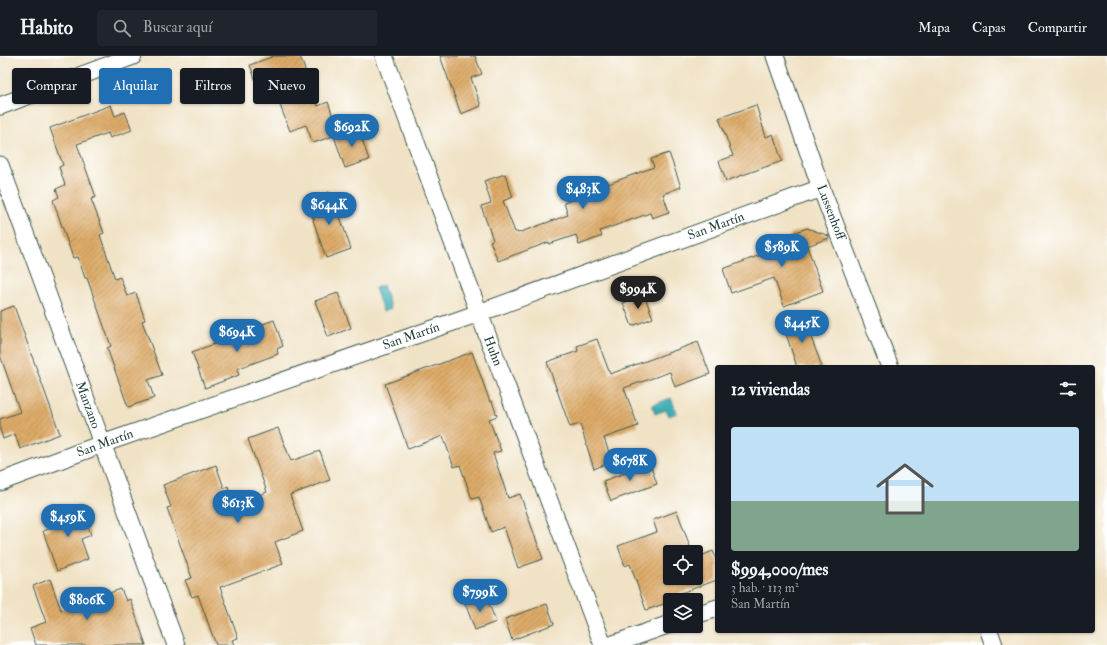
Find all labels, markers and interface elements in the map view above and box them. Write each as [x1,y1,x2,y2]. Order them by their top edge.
search box [97,10,377,46]
text: Habito [20,16,73,40]
icon: search [111,17,133,39]
text: Buscar aquí [143,18,212,37]
text: Mapa [918,19,950,36]
text: Capas [972,19,1006,36]
text: Compartir [1028,19,1087,36]
chip: Comprar [12,68,91,104]
chip: Alquilar [99,68,172,104]
chip: Filtros [180,68,245,104]
chip: Nuevo [253,68,319,104]
pin: $692K [324,114,380,148]
text: $692K [334,119,370,135]
pin: $483K [555,176,611,210]
text: $483K [566,181,600,197]
street label: Lussenhoff [813,182,850,244]
pin: $644K [301,192,357,226]
text: $644K [310,197,348,213]
street label: San Martín [686,208,747,244]
pin: $589K [754,234,810,268]
text: $589K [765,239,799,255]
pin: $994K [610,276,666,310]
text: $994K [620,281,656,297]
pin: $445K [774,310,830,344]
text: $445K [784,315,820,331]
pin: $694K [209,319,265,353]
street label: San Martín [380,319,442,353]
text: $694K [219,324,255,340]
street label: Huhn [480,334,506,369]
icon: filters [1057,378,1079,400]
street label: Manzano [72,379,104,431]
text: 12 viviendas [731,379,810,400]
street label: San Martín [75,425,136,461]
pin: $678K [602,448,658,482]
text: $678K [612,453,648,469]
icon: home [869,453,941,525]
pin: $613K [210,490,266,524]
text: $613K [222,495,254,511]
pin: $459K [40,504,96,538]
text: $459K [50,509,86,525]
map controls [663,545,703,633]
button: locate [663,545,703,585]
text: $994,000/mes [731,559,828,580]
pin: $799K [452,579,508,613]
text: 3 hab. · 113 m² [731,580,799,596]
text: $799K [462,584,498,600]
pin: $806K [59,587,115,621]
text: $806K [69,592,105,608]
button: layers [663,593,703,633]
text: San Martín [731,596,790,612]

